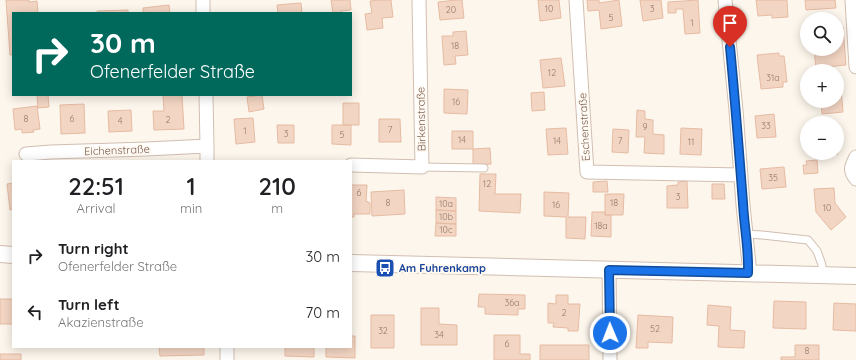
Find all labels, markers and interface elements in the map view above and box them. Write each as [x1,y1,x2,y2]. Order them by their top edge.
house number: 10 [545,3,553,14]
house number: 3 [650,3,655,14]
house number: 20 [446,4,456,15]
pin [713,6,747,47]
house number: 5 [609,12,614,23]
icon: arrive [719,12,741,34]
map controls [800,12,844,160]
button: search [800,12,844,56]
house number: 1 [690,17,694,28]
text: 30 m [90,25,156,60]
icon: right [24,28,76,80]
house number: 18 [451,40,459,51]
text: Ofenerfelder Straße [90,60,255,83]
button: + [800,64,844,108]
house number: 12 [548,67,556,78]
house number: 31a [766,72,780,83]
street label: Birkenstraße [413,87,429,151]
street label: Eschenstraße [575,92,593,162]
house number: 16 [452,96,460,107]
house number: 8 [24,113,29,124]
house number: 6 [70,113,75,124]
house number: 2 [166,114,171,125]
house number: 4 [118,115,123,126]
button: − [800,116,844,160]
house number: 33 [761,120,771,131]
house number: 9 [642,121,648,132]
house number: 7 [388,124,393,135]
house number: 1 [243,125,247,136]
house number: 3 [284,128,289,139]
house number: 5 [340,129,345,140]
house number: 14 [458,134,466,145]
house number: 14 [553,135,561,146]
house number: 7 [618,135,623,146]
house number: 11 [688,136,694,147]
street label: Eichenstraße [84,142,150,158]
text: 22:51 [68,171,124,201]
text: 1 [187,171,196,201]
text: 210 [258,171,296,201]
house number: 35 [768,172,778,183]
house number: 12 [483,178,491,189]
house number: 6 [357,187,362,198]
house number: 3 [676,191,681,202]
house number: 8 [386,197,391,208]
house number: 18 [610,197,618,208]
house number: 10a [439,198,453,209]
house number: 16 [552,199,560,210]
text: Arrival [77,200,116,216]
text: min [180,200,202,216]
text: m [271,200,283,216]
house number: 10 [823,202,831,213]
house number: 10b [439,211,454,222]
house number: 18a [594,220,608,231]
house number: 10c [439,224,453,235]
text: Turn right [58,239,129,258]
icon: right [24,245,46,267]
text: 30 m [305,247,340,266]
bus stop icon: Am Fuhrenkamp [374,257,396,279]
text: Ofenerfelder Straße [58,258,177,274]
place label: Am Fuhrenkamp [399,261,486,275]
text: Turn left [58,295,120,314]
house number: 36a [504,297,520,308]
icon: left [24,301,46,323]
text: 70 m [306,303,340,322]
house number: 2 [562,307,567,318]
position arrow [589,312,631,354]
text: Akazienstraße [58,314,144,330]
house number: 52 [650,323,660,334]
house number: 32 [378,325,388,336]
house number: 34 [434,329,444,340]
house number: 6 [505,338,510,349]
house number: 8 [805,345,810,356]

